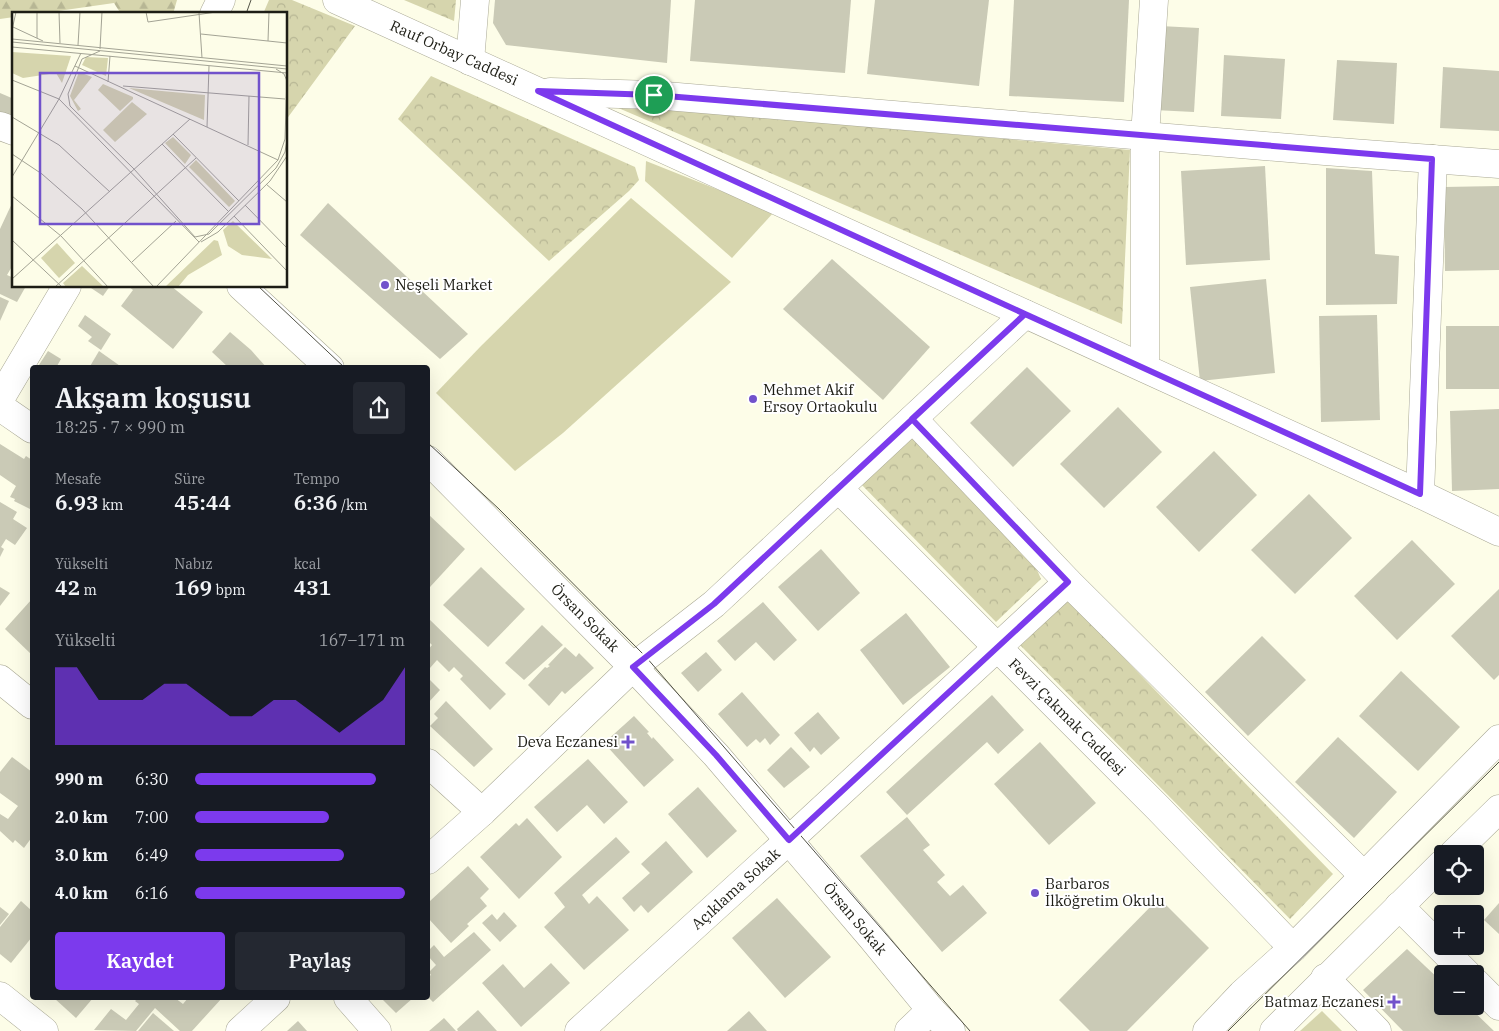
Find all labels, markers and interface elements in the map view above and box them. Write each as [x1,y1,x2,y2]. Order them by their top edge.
inset map [12,12,288,288]
street label: Rauf Orbay Caddesi [387,16,521,89]
pin [633,74,675,116]
icon: arrive [640,81,668,109]
place label: Neşeli Market [395,275,493,294]
marker: Neşeli Market [379,279,391,291]
text: Akşam koşusu [55,379,251,416]
place label: Mehmet Akif Ersoy Ortaokulu [763,380,878,416]
button: share [353,382,405,434]
marker: Mehmet Akif Ersoy Ortaokulu [747,393,759,405]
text: 18:25 · 7 × 990 m [55,417,185,437]
text: Mesafe [55,470,101,488]
text: Süre [174,470,205,488]
text: Tempo [294,470,340,488]
text: 6.93 [55,488,99,516]
text: 45:44 [174,488,231,516]
text: 6:36 [294,488,338,516]
text: km [99,496,123,514]
text: /km [338,496,368,514]
text: Yükselti [55,555,108,573]
text: Nabız [174,555,213,573]
text: kcal [294,555,321,573]
text: 42 [55,573,80,601]
text: 169 [174,573,212,601]
text: 431 [294,573,331,601]
street label: Örsan Sokak [547,579,624,656]
text: m [80,581,97,599]
text: bpm [212,581,246,599]
text: Yükselti [55,630,116,650]
text: 167–171 m [319,630,405,650]
street label: Fevzi Çakmak Caddesi [1005,654,1130,779]
place label: Deva Eczanesi [517,732,618,751]
marker: Deva Eczanesi [622,736,634,748]
text: 990 m [55,769,103,789]
text: 6:30 [135,769,168,789]
text: 2.0 km [55,807,108,827]
text: 7:00 [135,807,168,827]
street label: Açıklama Sokak [687,844,784,934]
text: 3.0 km [55,845,108,865]
text: 6:49 [135,845,168,865]
map controls [1434,845,1484,1015]
button: locate [1434,845,1484,895]
place label: Barbaros İlköğretim Okulu [1045,874,1165,910]
street label: Örsan Sokak [820,879,891,959]
text: 4.0 km [55,883,108,903]
text: 6:16 [135,883,168,903]
marker: Barbaros İlköğretim Okulu [1029,887,1041,899]
button: + [1434,905,1484,955]
button: Kaydet [55,932,225,990]
button: Paylaş [235,932,405,990]
button: − [1434,965,1484,1015]
place label: Batmaz Eczanesi [1264,992,1384,1011]
marker: Batmaz Eczanesi [1388,996,1400,1008]

